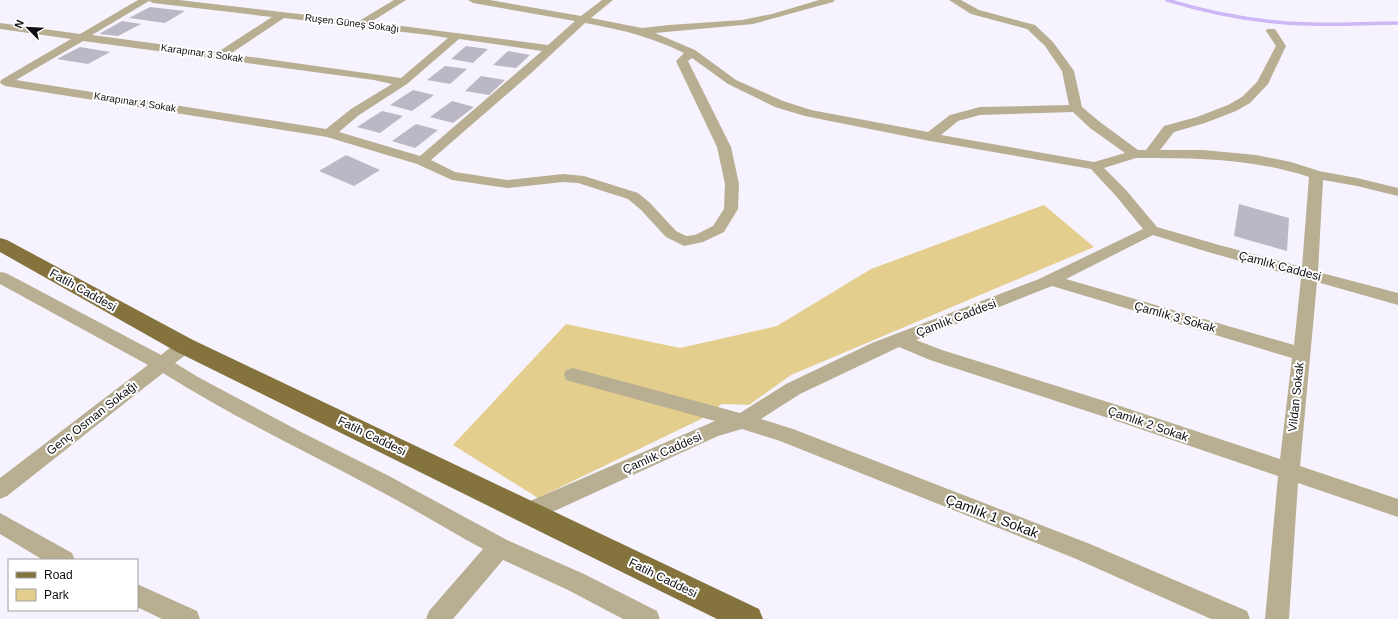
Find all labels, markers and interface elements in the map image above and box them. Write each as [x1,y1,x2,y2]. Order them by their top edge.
north arrow [8,8,48,48]
street label: Ruşen Güneş Sokağı [304,12,400,34]
text: N [12,18,26,30]
street label: Karapınar 3 Sokak [160,42,245,64]
street label: Karapınar 4 Sokak [93,90,178,114]
street label: Çamlık Caddesi [1237,248,1323,284]
street label: Fatih Caddesi [47,266,119,314]
street label: Çamlık Caddesi [914,296,998,340]
street label: Çamlık 3 Sokak [1133,299,1218,336]
street label: Vildan Sokak [1285,361,1307,432]
street label: Genç Osman Sokağı [44,378,140,458]
street label: Çamlık 2 Sokak [1106,404,1191,445]
street label: Fatih Caddesi [336,413,408,459]
street label: Çamlık Caddesi [620,429,704,477]
street label: Çamlık 1 Sokak [943,491,1042,541]
street label: Fatih Caddesi [627,555,699,601]
legend [8,559,138,611]
text: Road [44,568,73,582]
text: Park [44,588,70,602]

